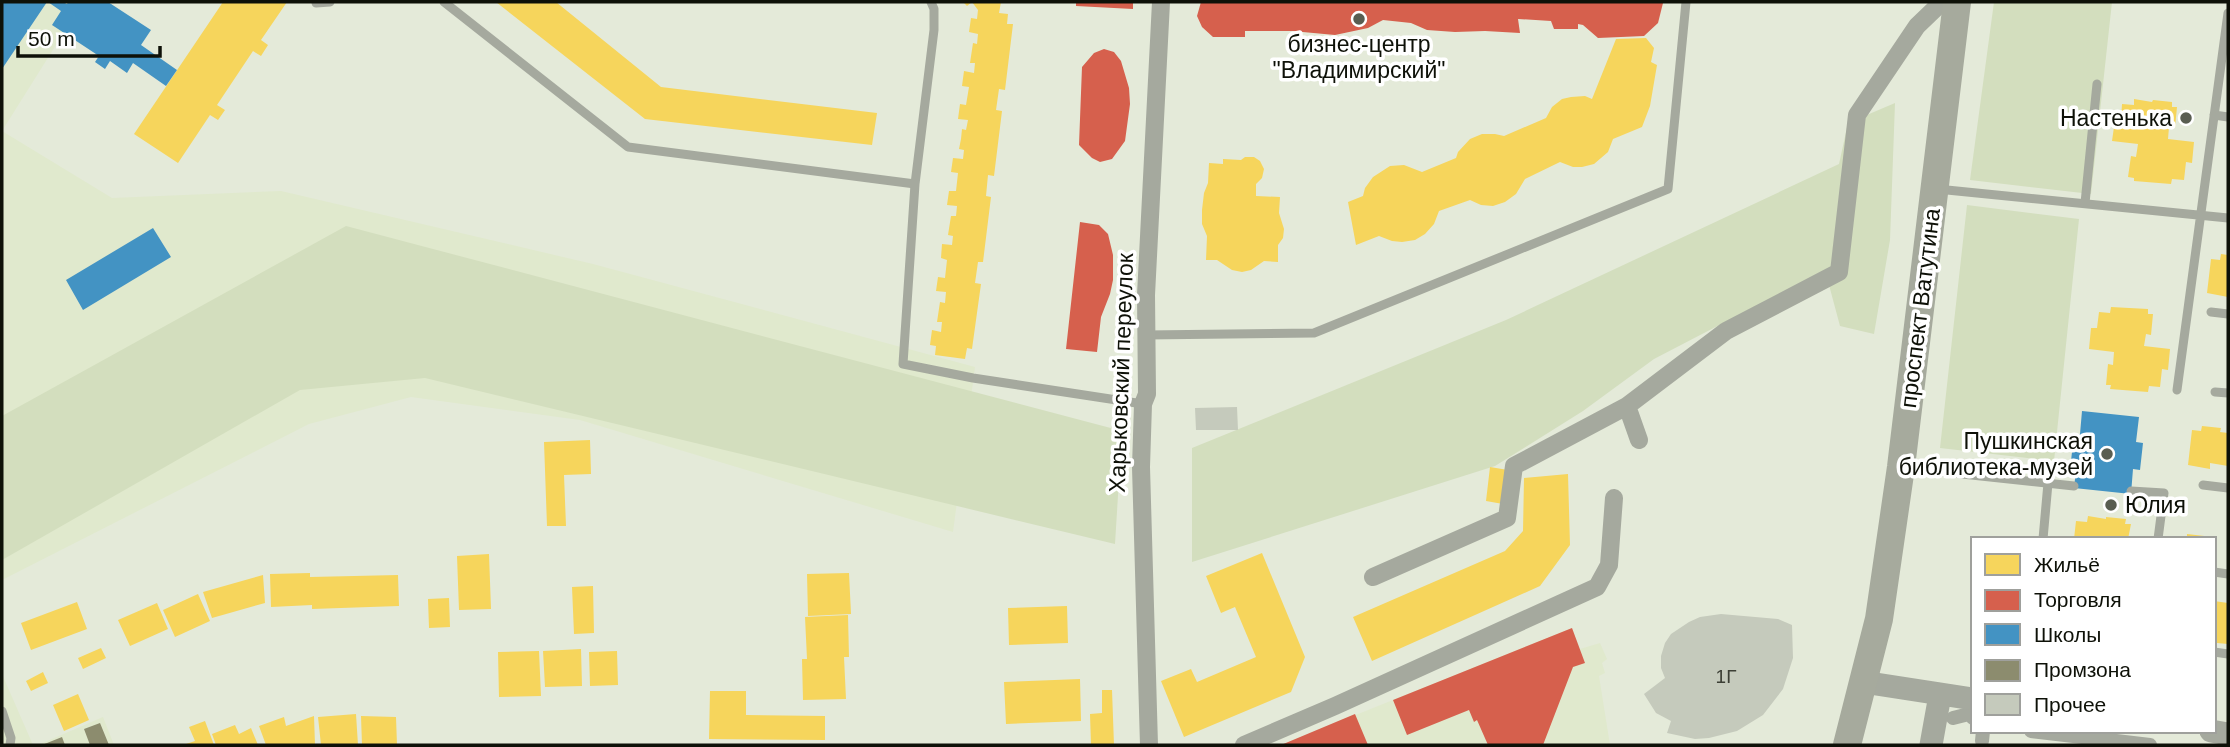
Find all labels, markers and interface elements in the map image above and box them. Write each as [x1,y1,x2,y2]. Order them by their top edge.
marker: бизнес-центр "Владимирский" [1351,11,1367,27]
scale bar [18,14,159,58]
text: 50 m [28,27,75,50]
place label: бизнес-центр "Владимирский" [1273,31,1445,83]
place label: Настенька [2060,105,2172,131]
marker: Настенька [2178,110,2194,126]
street label: проспект Ватутина [1895,207,1945,409]
street label: Харьковский переулок [1104,252,1138,493]
place label: Пушкинская библиотека-музей [1899,428,2093,480]
marker: Пушкинская библиотека-музей [2099,446,2115,462]
place label: Юлия [2125,492,2186,518]
marker: Юлия [2103,497,2119,513]
legend [1971,537,2216,733]
text: Жильё [2034,553,2100,576]
text: Торговля [2034,588,2122,611]
text: Школы [2034,623,2101,646]
text: Промзона [2034,658,2131,681]
house number: 1Г [1716,666,1736,687]
text: Прочее [2034,693,2106,716]

